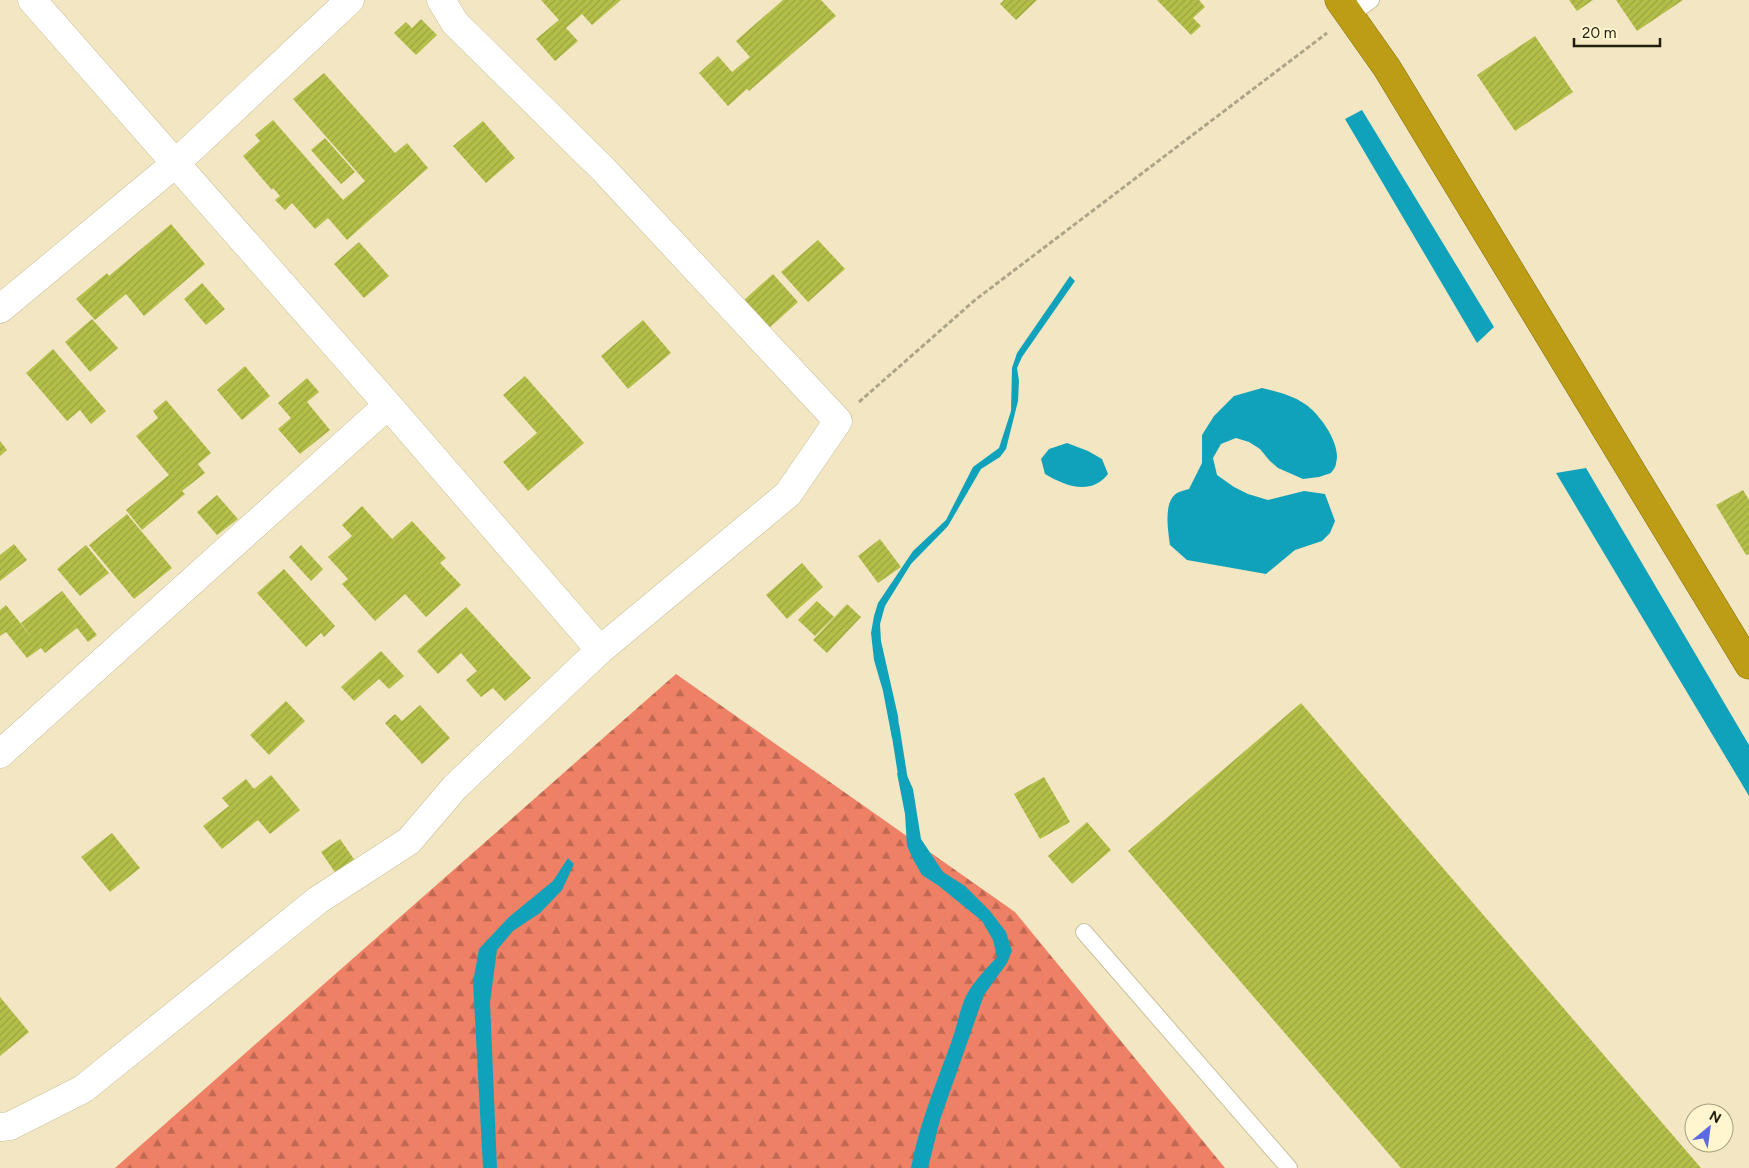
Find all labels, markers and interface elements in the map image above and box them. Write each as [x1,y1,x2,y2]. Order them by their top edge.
scale bar [1574,15,1660,47]
text: 20 m [1582,24,1616,42]
north arrow [1684,1103,1734,1153]
text: N [1706,1107,1724,1127]

